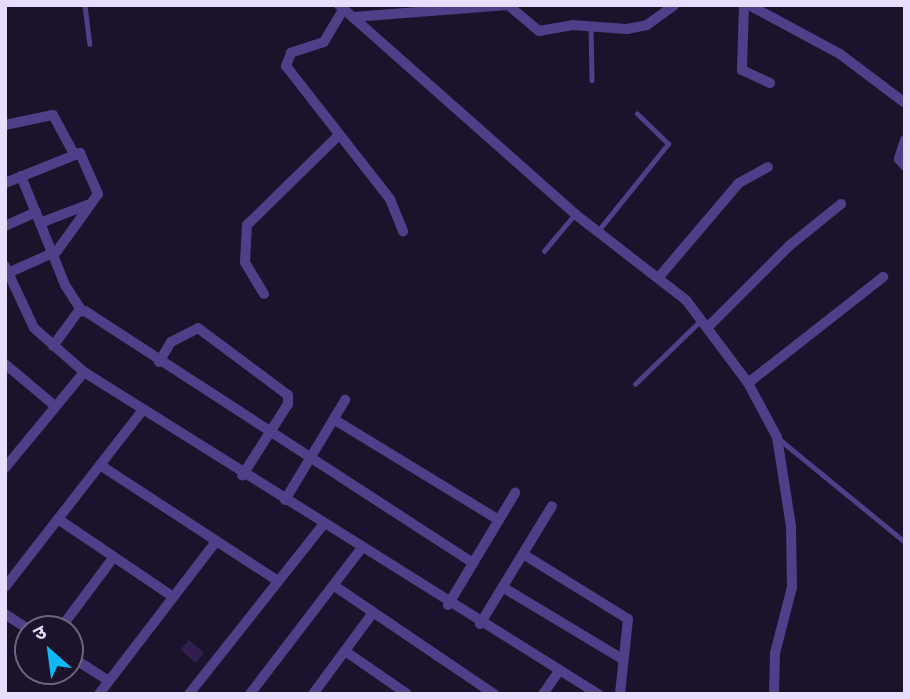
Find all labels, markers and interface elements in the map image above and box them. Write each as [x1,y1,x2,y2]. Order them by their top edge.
north arrow [14,615,84,685]
text: उ [30,621,50,645]

